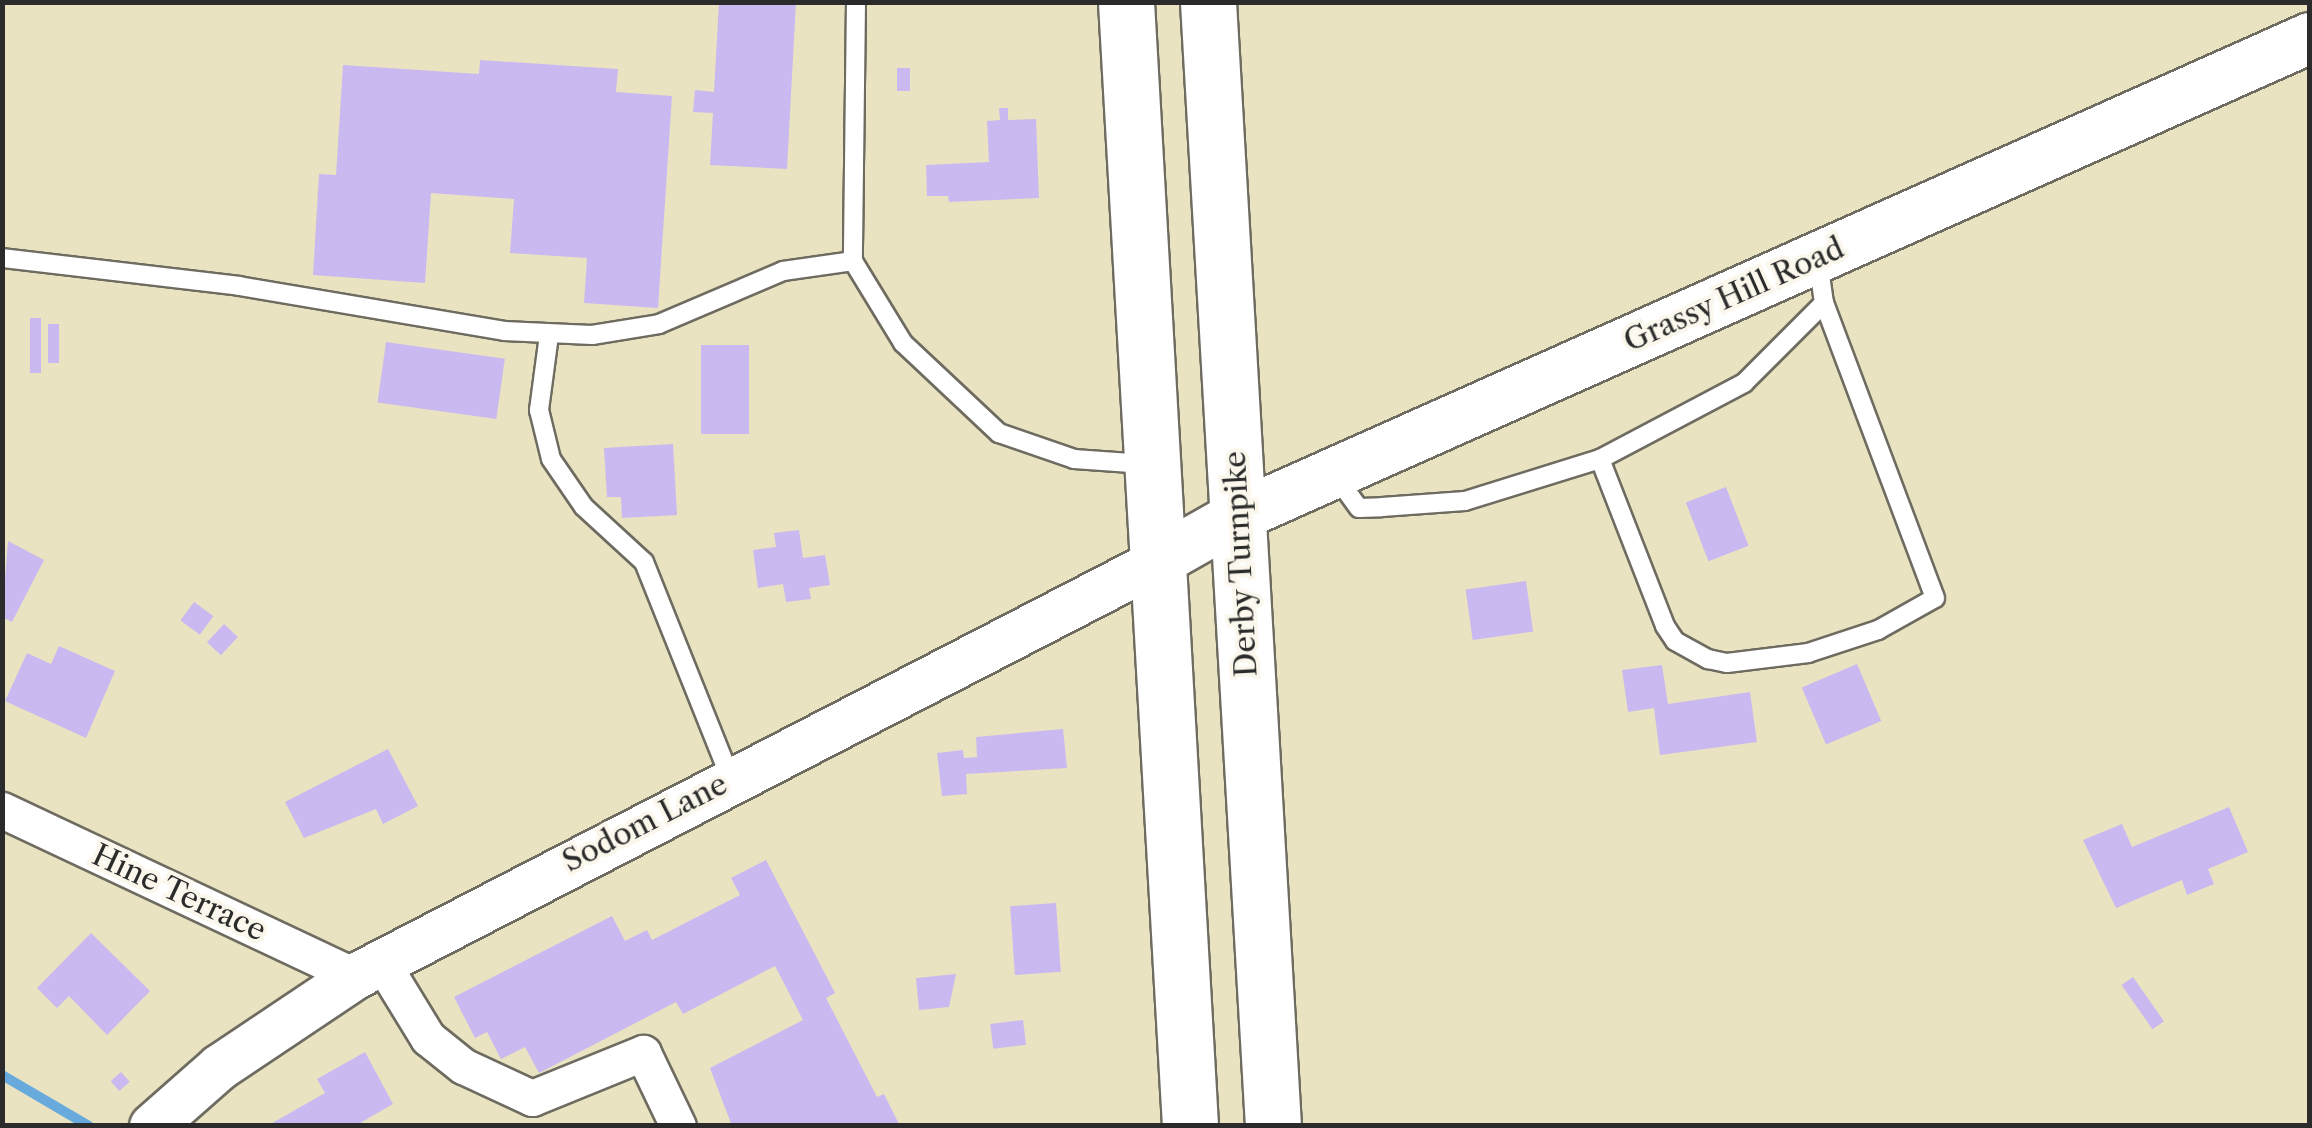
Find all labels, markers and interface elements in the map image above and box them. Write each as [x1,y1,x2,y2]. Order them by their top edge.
street label: Grassy Hill Road [1618,230,1850,360]
street label: Derby Turnpike [1217,449,1265,679]
street label: Sodom Lane [557,766,733,880]
street label: Hine Terrace [86,837,272,949]

